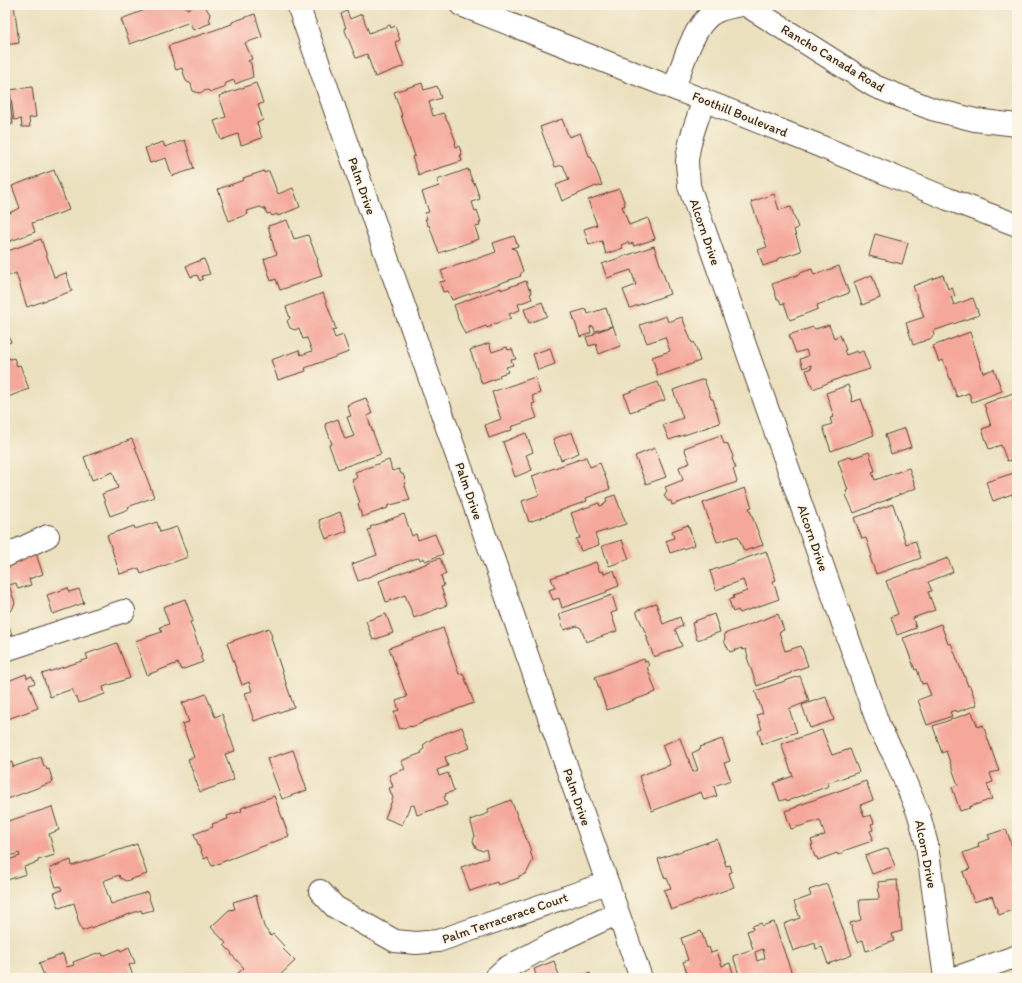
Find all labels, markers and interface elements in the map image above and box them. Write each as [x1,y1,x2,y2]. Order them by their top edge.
street label: Rancho Canada Road [779,21,887,95]
street label: Foothill Boulevard [690,88,790,140]
street label: Palm Drive [345,155,379,217]
street label: Alcorn Drive [687,197,723,267]
street label: Palm Drive [452,460,486,522]
street label: Alcorn Drive [795,503,831,573]
street label: Palm Drive [560,766,594,828]
street label: Alcorn Drive [912,819,940,889]
street label: Palm Terracerace Court [440,889,570,947]

